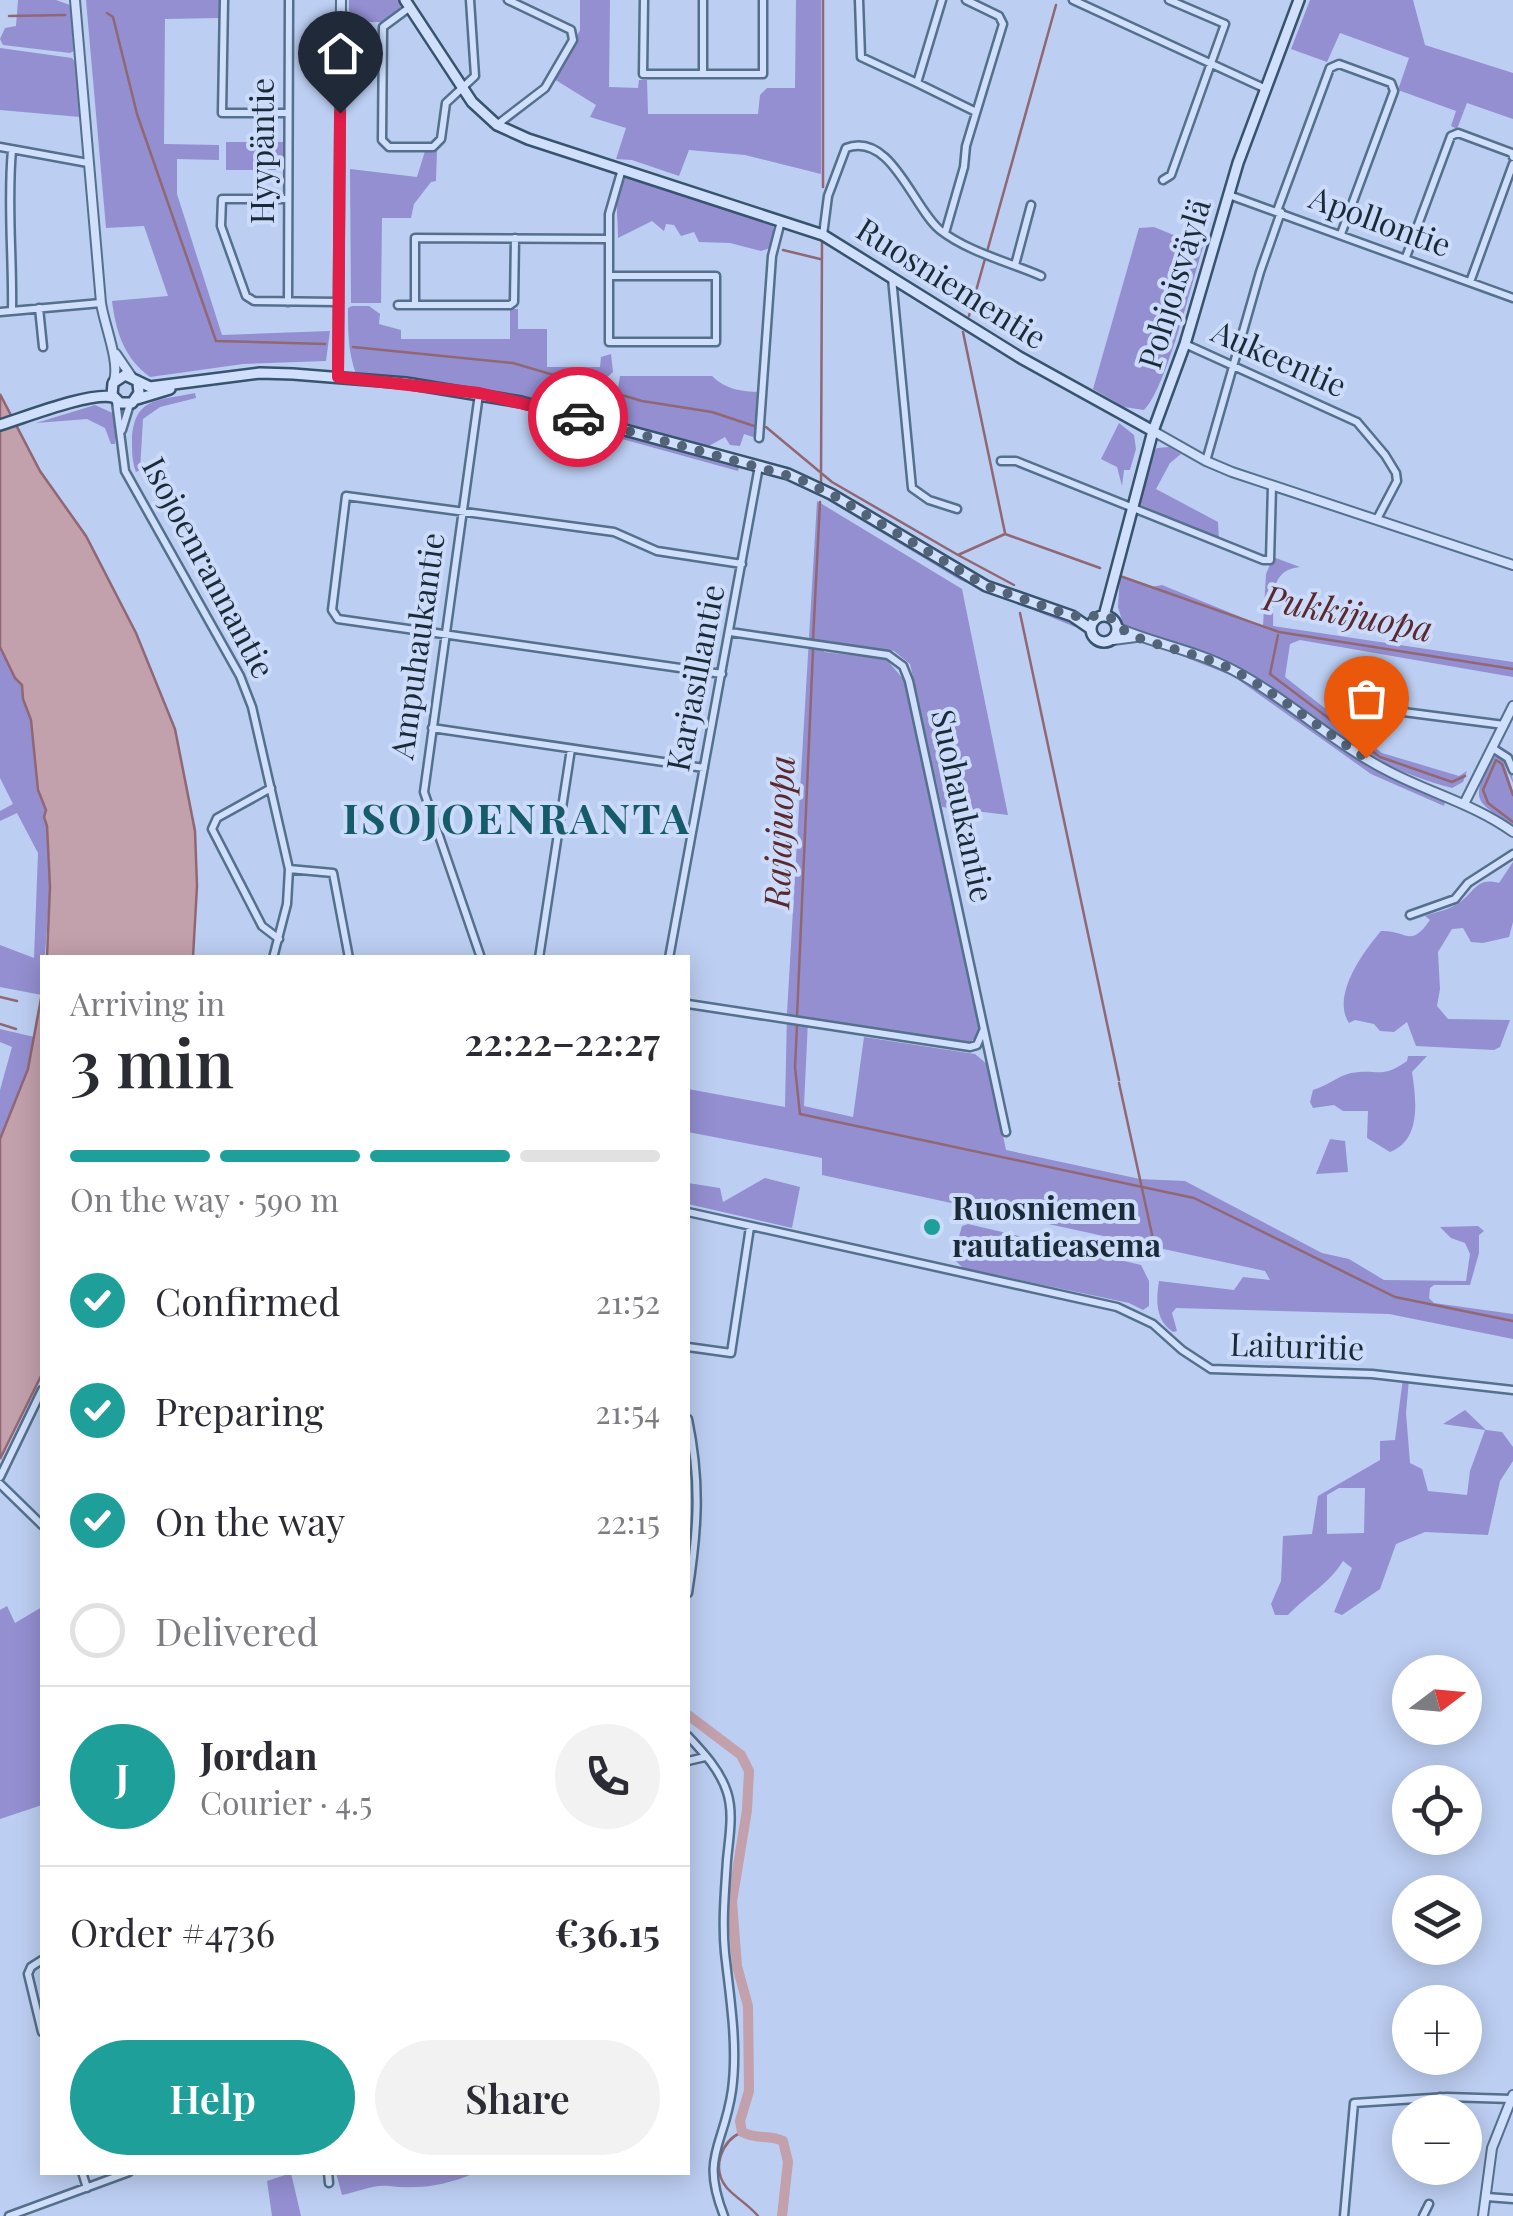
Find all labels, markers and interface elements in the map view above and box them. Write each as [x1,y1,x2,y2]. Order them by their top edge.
pin [298,11,383,114]
icon: home [313,26,368,81]
street label: Hyypäntie [239,78,282,224]
street label: Apollontie [1303,174,1458,265]
street label: Pohjoisväylä [1126,193,1219,374]
street label: Ruosniementie [849,206,1055,357]
street label: Aukeentie [1205,308,1354,405]
courier [528,367,628,467]
icon: car [551,390,606,445]
street label: Isojoenrannantie [134,449,287,685]
street label: Ampuhaukantie [378,530,453,763]
water label: Pukkijuopa [1258,572,1437,651]
street label: Karjasillantie [654,580,733,775]
pin [1324,656,1409,759]
icon: bag [1339,671,1394,726]
street label: Suohaukantie [923,705,1006,906]
water label: Rajajuopa [751,754,804,912]
district label: ISOJOENRANTA [343,789,691,845]
text: Arriving in [70,981,225,1024]
text: 22:22–22:27 [464,1015,660,1066]
text: 3 min [70,1018,234,1104]
text: On the way · 590 m [70,1177,339,1220]
place label: Ruosniemen rautatieasema [952,1185,1161,1265]
marker: Ruosniemen rautatieasema [921,1216,943,1238]
icon: check [70,1273,125,1328]
text: Confirmed [155,1275,340,1326]
text: 21:52 [596,1279,660,1322]
street label: Laituritie [1229,1321,1365,1368]
icon: check [70,1383,125,1438]
text: Preparing [155,1385,324,1436]
text: 21:54 [595,1389,660,1432]
icon: check [70,1493,125,1548]
text: On the way [155,1495,345,1546]
text: 22:15 [596,1499,660,1542]
text: Delivered [155,1605,319,1656]
north arrow [1392,1655,1482,1745]
map controls [1392,1655,1482,2185]
button: phone [555,1724,660,1829]
text: Jordan [200,1729,318,1780]
text: J [116,1751,129,1802]
button: locate [1392,1765,1482,1855]
text: Courier · 4.5 [200,1780,372,1823]
button: layers [1392,1875,1482,1965]
text: Order #4736 [70,1906,275,1957]
text: €36.15 [555,1906,660,1957]
button: + [1392,1985,1482,2075]
button: Help [70,2040,355,2155]
button: Share [375,2040,660,2155]
button: − [1392,2095,1482,2185]

